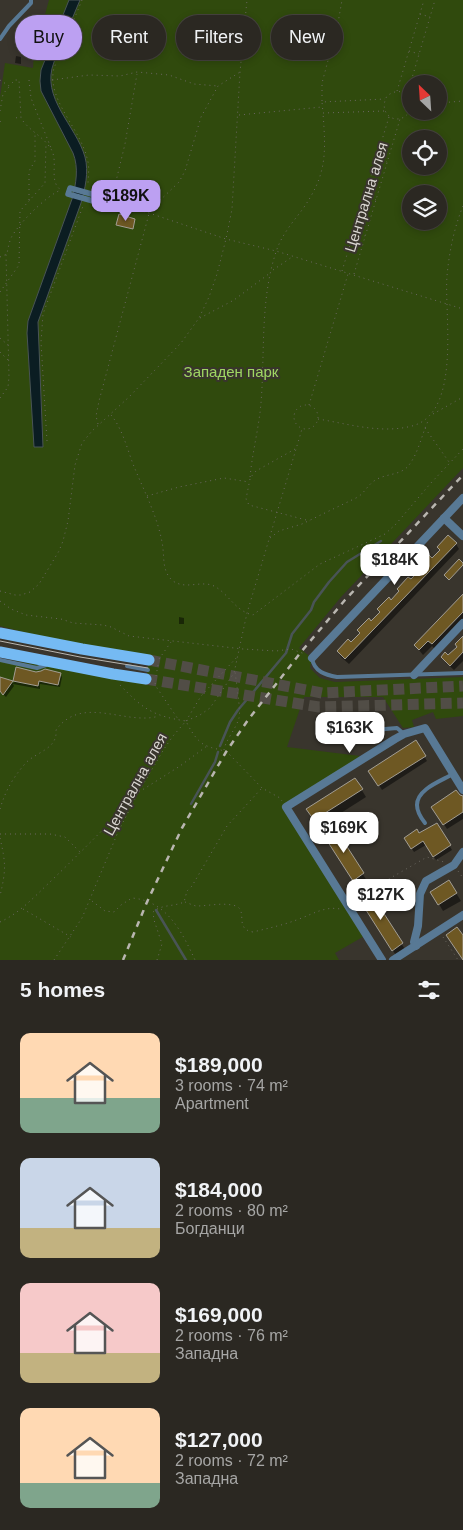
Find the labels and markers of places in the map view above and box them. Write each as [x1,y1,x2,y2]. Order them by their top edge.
pin: $189K [91,180,161,222]
pin: $184K [360,544,430,586]
pin: $163K [315,712,385,754]
pin: $169K [309,812,379,854]
pin: $127K [346,878,416,921]

